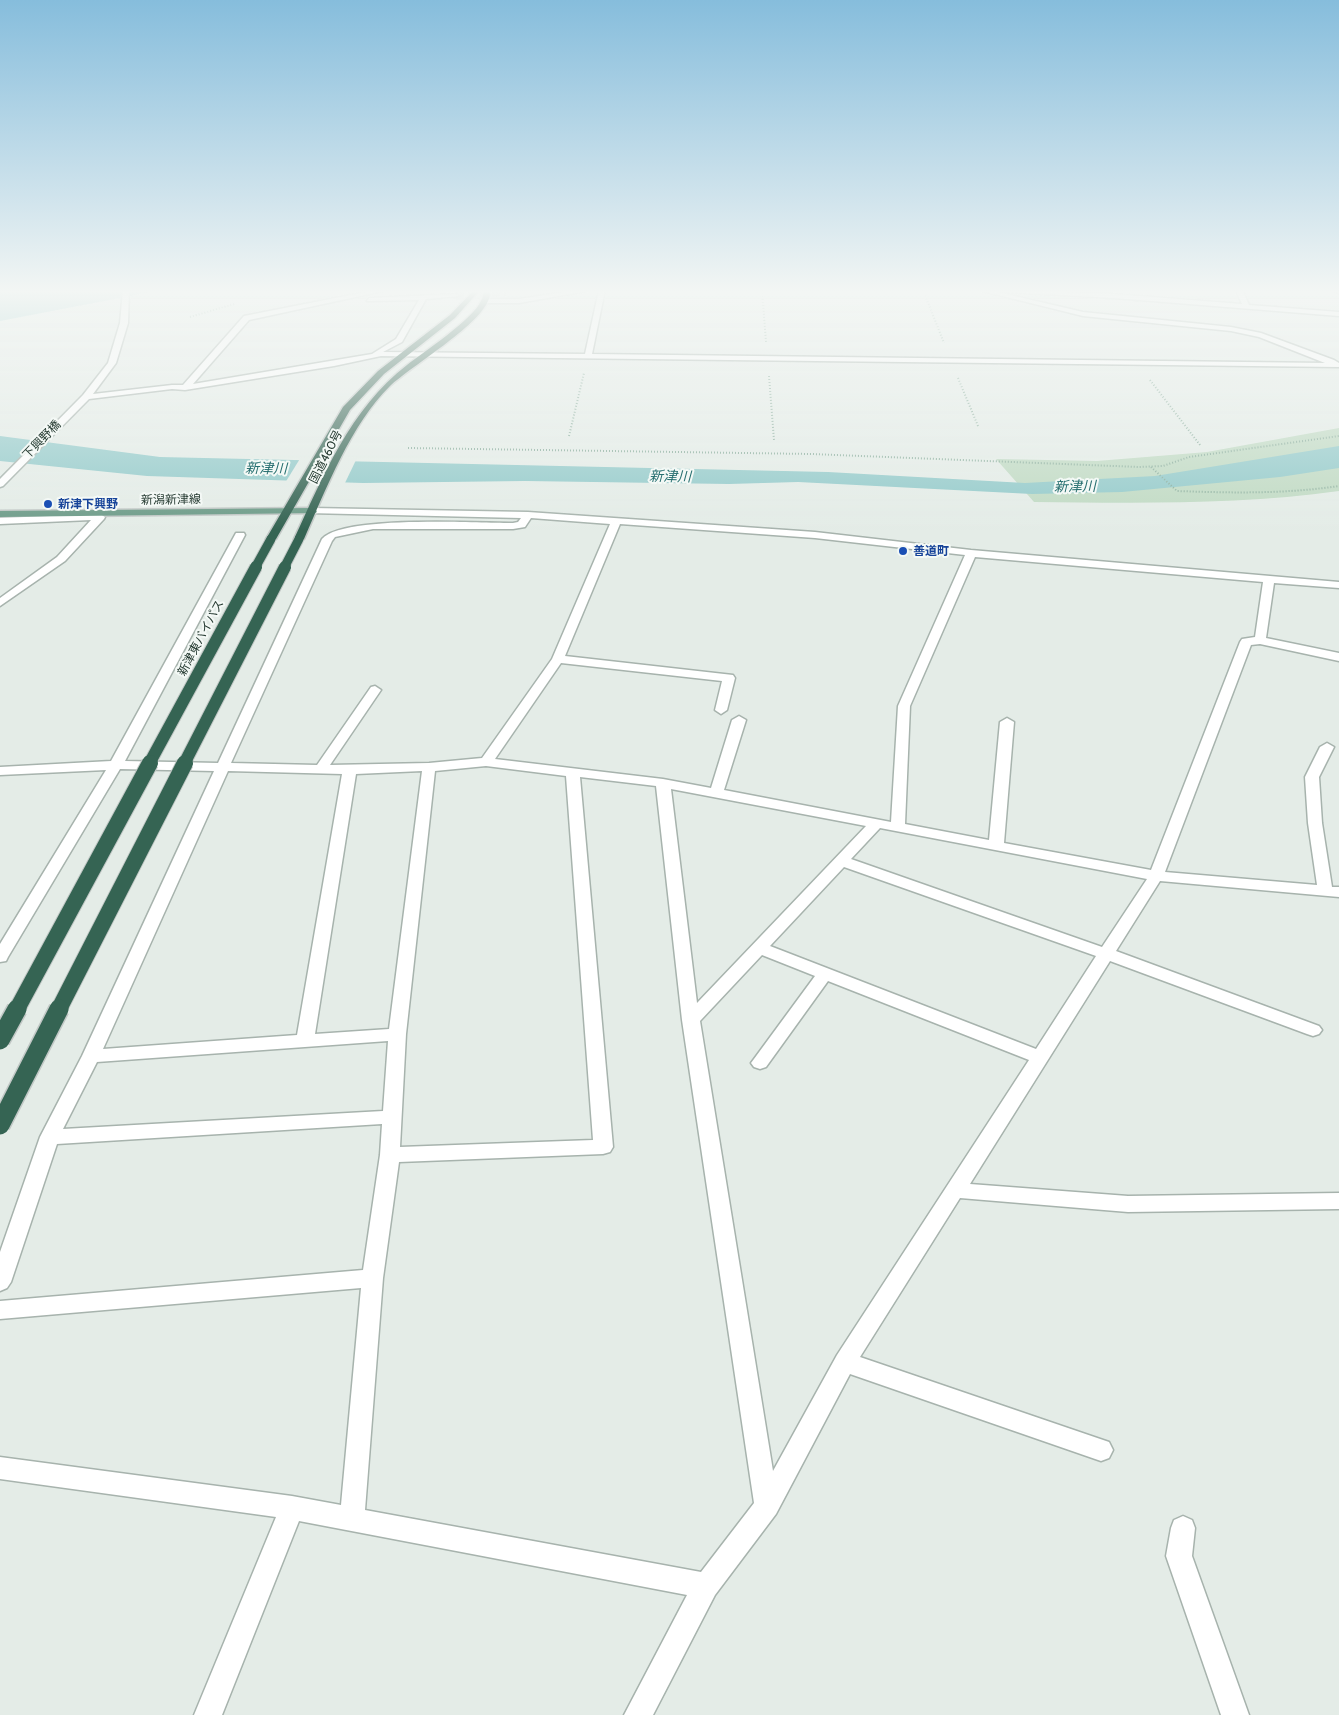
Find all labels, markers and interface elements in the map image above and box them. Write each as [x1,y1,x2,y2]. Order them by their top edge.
street label: 下興野橋 [20,418,64,462]
street label: 国道460号 [306,428,346,486]
water label: 新津川 [245,460,287,478]
water label: 新津川 [649,468,691,486]
water label: 新津川 [1054,478,1096,496]
street label: 新潟新津線 [141,492,201,508]
place label: 新津下興野 [58,497,118,511]
marker: 新津下興野 [42,498,54,510]
place label: 善道町 [913,544,949,558]
marker: 善道町 [897,545,909,557]
street label: 新津東バイパス [175,598,227,678]

